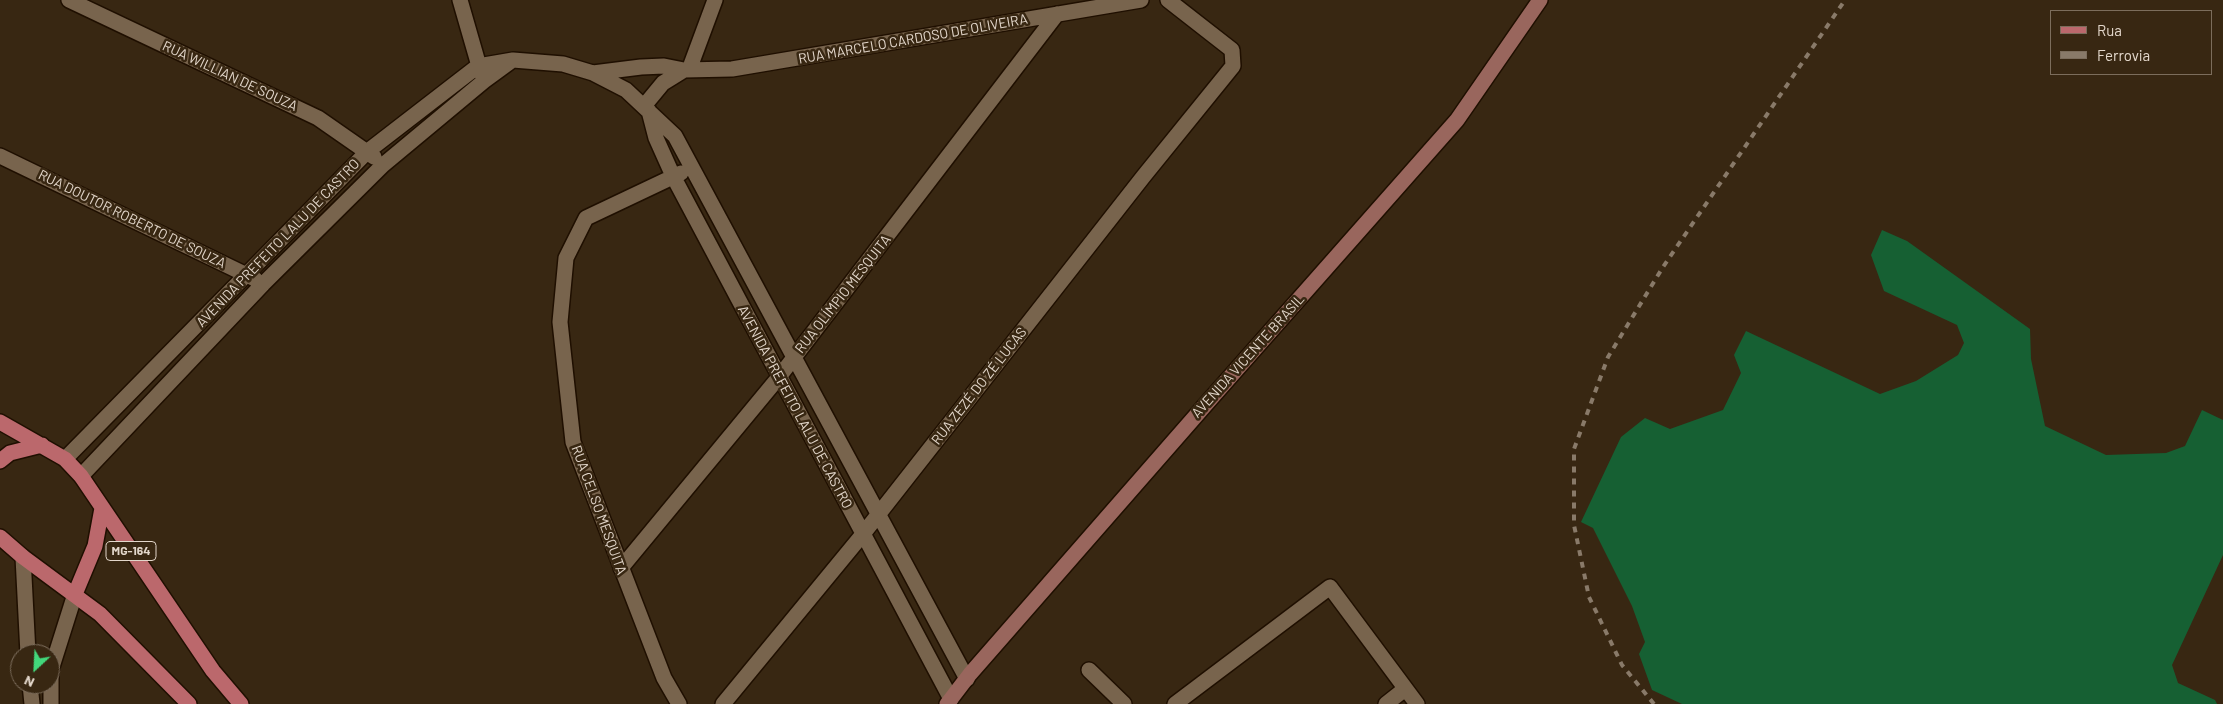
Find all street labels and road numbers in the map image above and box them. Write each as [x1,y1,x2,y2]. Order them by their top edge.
street label: RUA MARCELO CARDOSO DE OLIVEIRA [797,11,1029,67]
street label: RUA WILLIAN DE SOUZA [160,37,300,115]
street label: AVENIDA PREFEITO LALU DE CASTRO [193,155,363,331]
street label: RUA DOUTOR ROBERTO DE SOUZA [35,166,229,272]
street label: RUA OLÍMPIO MESQUITA [792,231,894,357]
street label: AVENIDA VICENTE BRASIL [1188,291,1308,421]
street label: AVENIDA PREFEITO LALU DE CASTRO [734,303,856,511]
street label: RUA ZEZÉ DO ZÉ LUCAS [928,324,1030,448]
street label: RUA CELSO MESQUITA [568,443,630,577]
road number: MG-164 [106,542,156,560]

